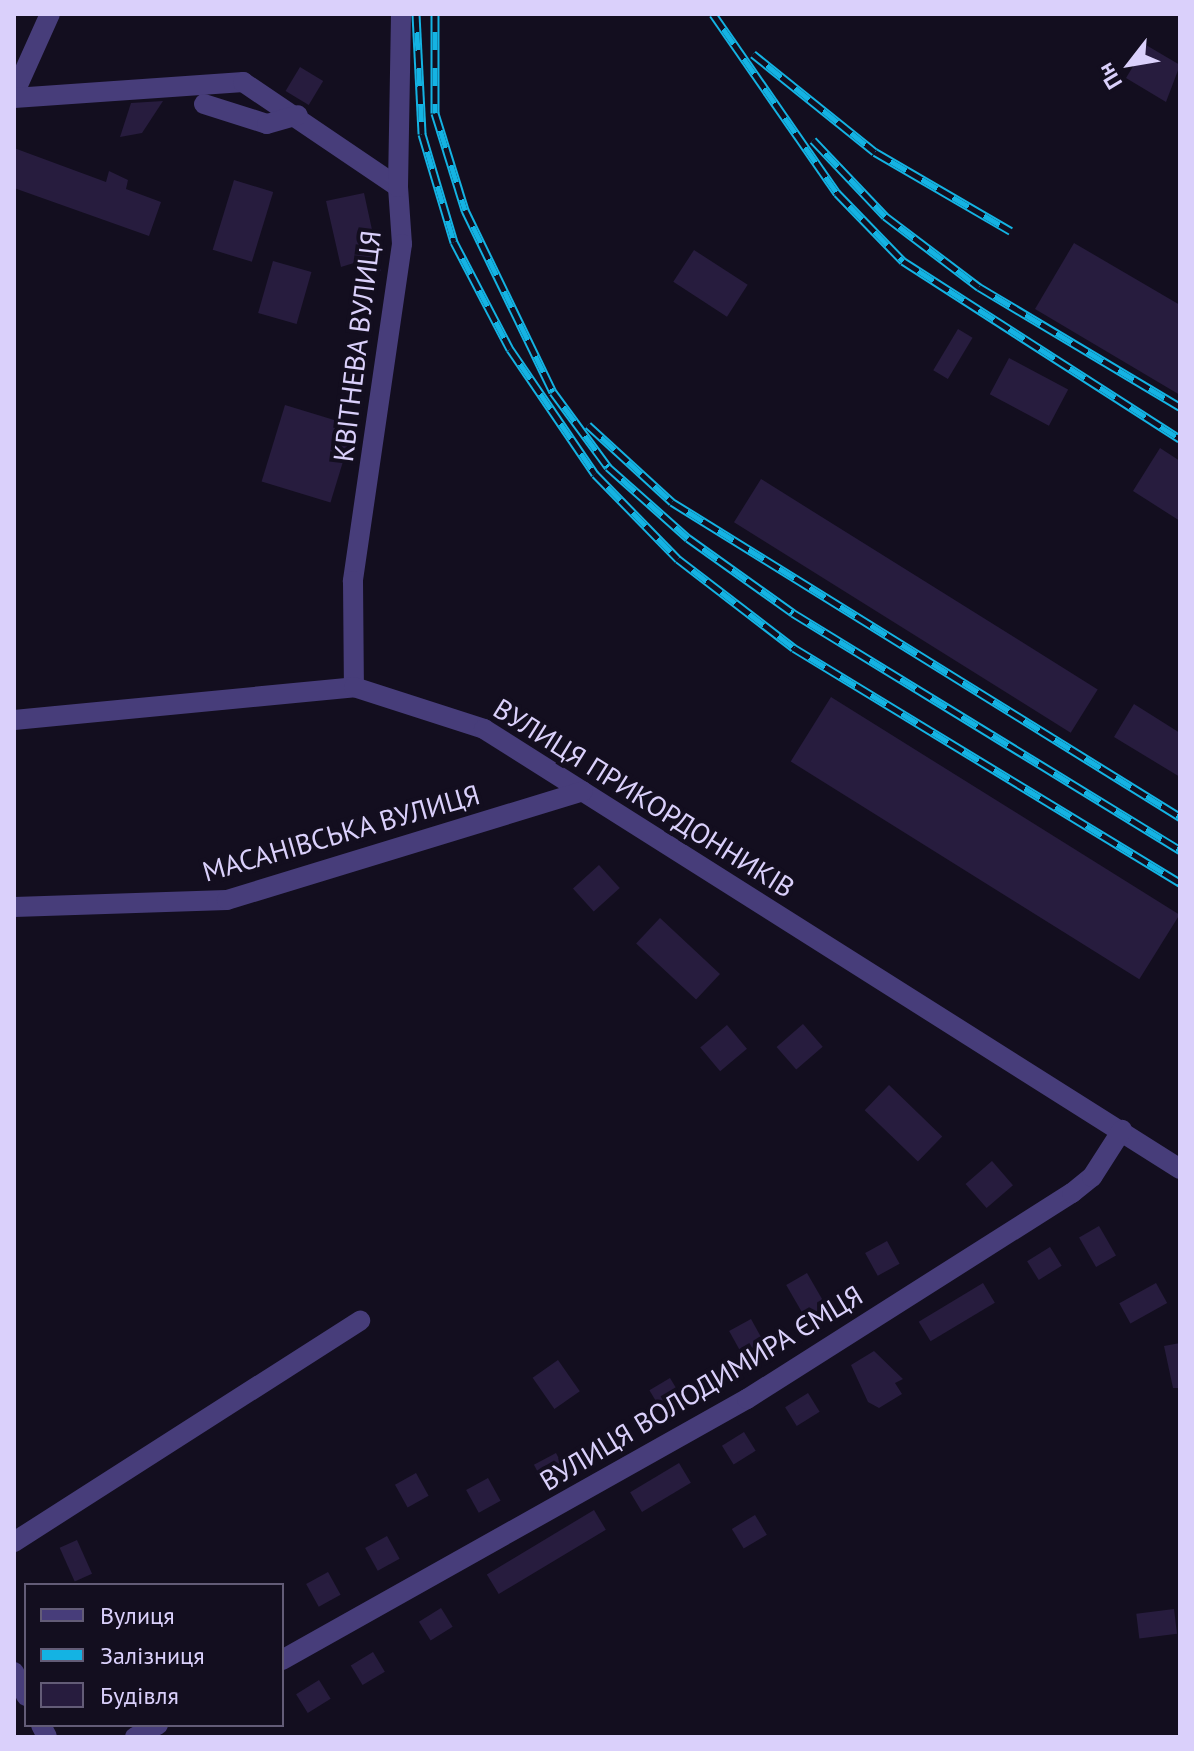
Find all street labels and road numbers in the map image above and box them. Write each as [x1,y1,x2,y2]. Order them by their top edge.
street label: КВІТНЕВА ВУЛИЦЯ [326,228,388,464]
street label: ВУЛИЦЯ ПРИКОРДОННИКІВ [487,691,801,905]
street label: МАСАНІВСЬКА ВУЛИЦЯ [198,777,484,889]
street label: ВУЛИЦЯ ВОЛОДИМИРА ЄМЦЯ [533,1278,869,1498]

